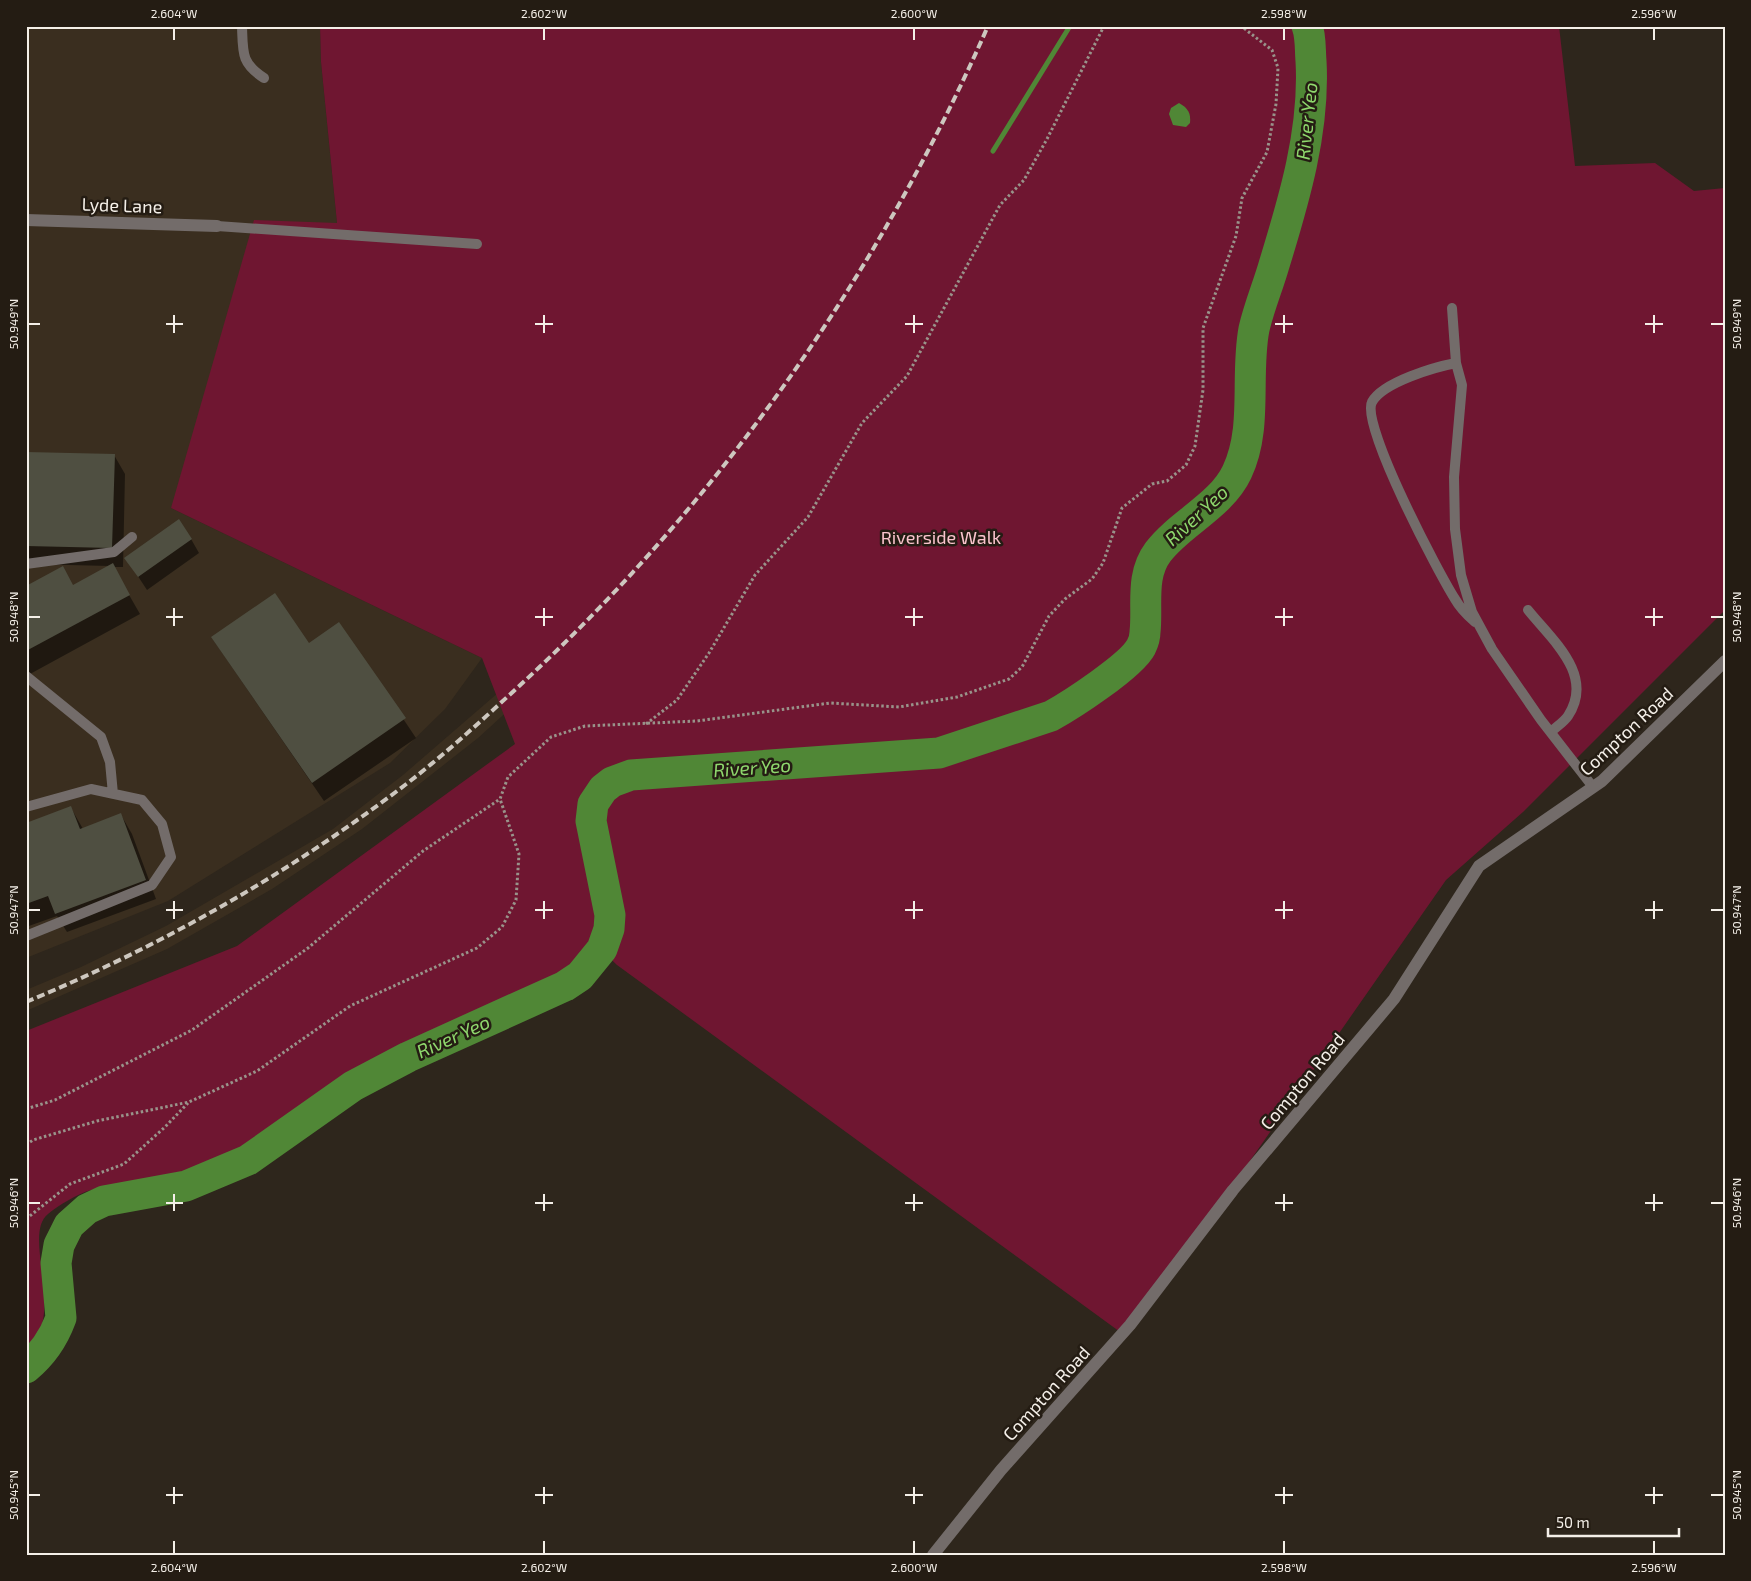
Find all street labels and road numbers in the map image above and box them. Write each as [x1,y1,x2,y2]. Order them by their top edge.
street label: Lyde Lane [81,193,163,217]
street label: Compton Road [1575,682,1677,780]
street label: Compton Road [1255,1028,1349,1134]
street label: Compton Road [998,1341,1094,1445]

